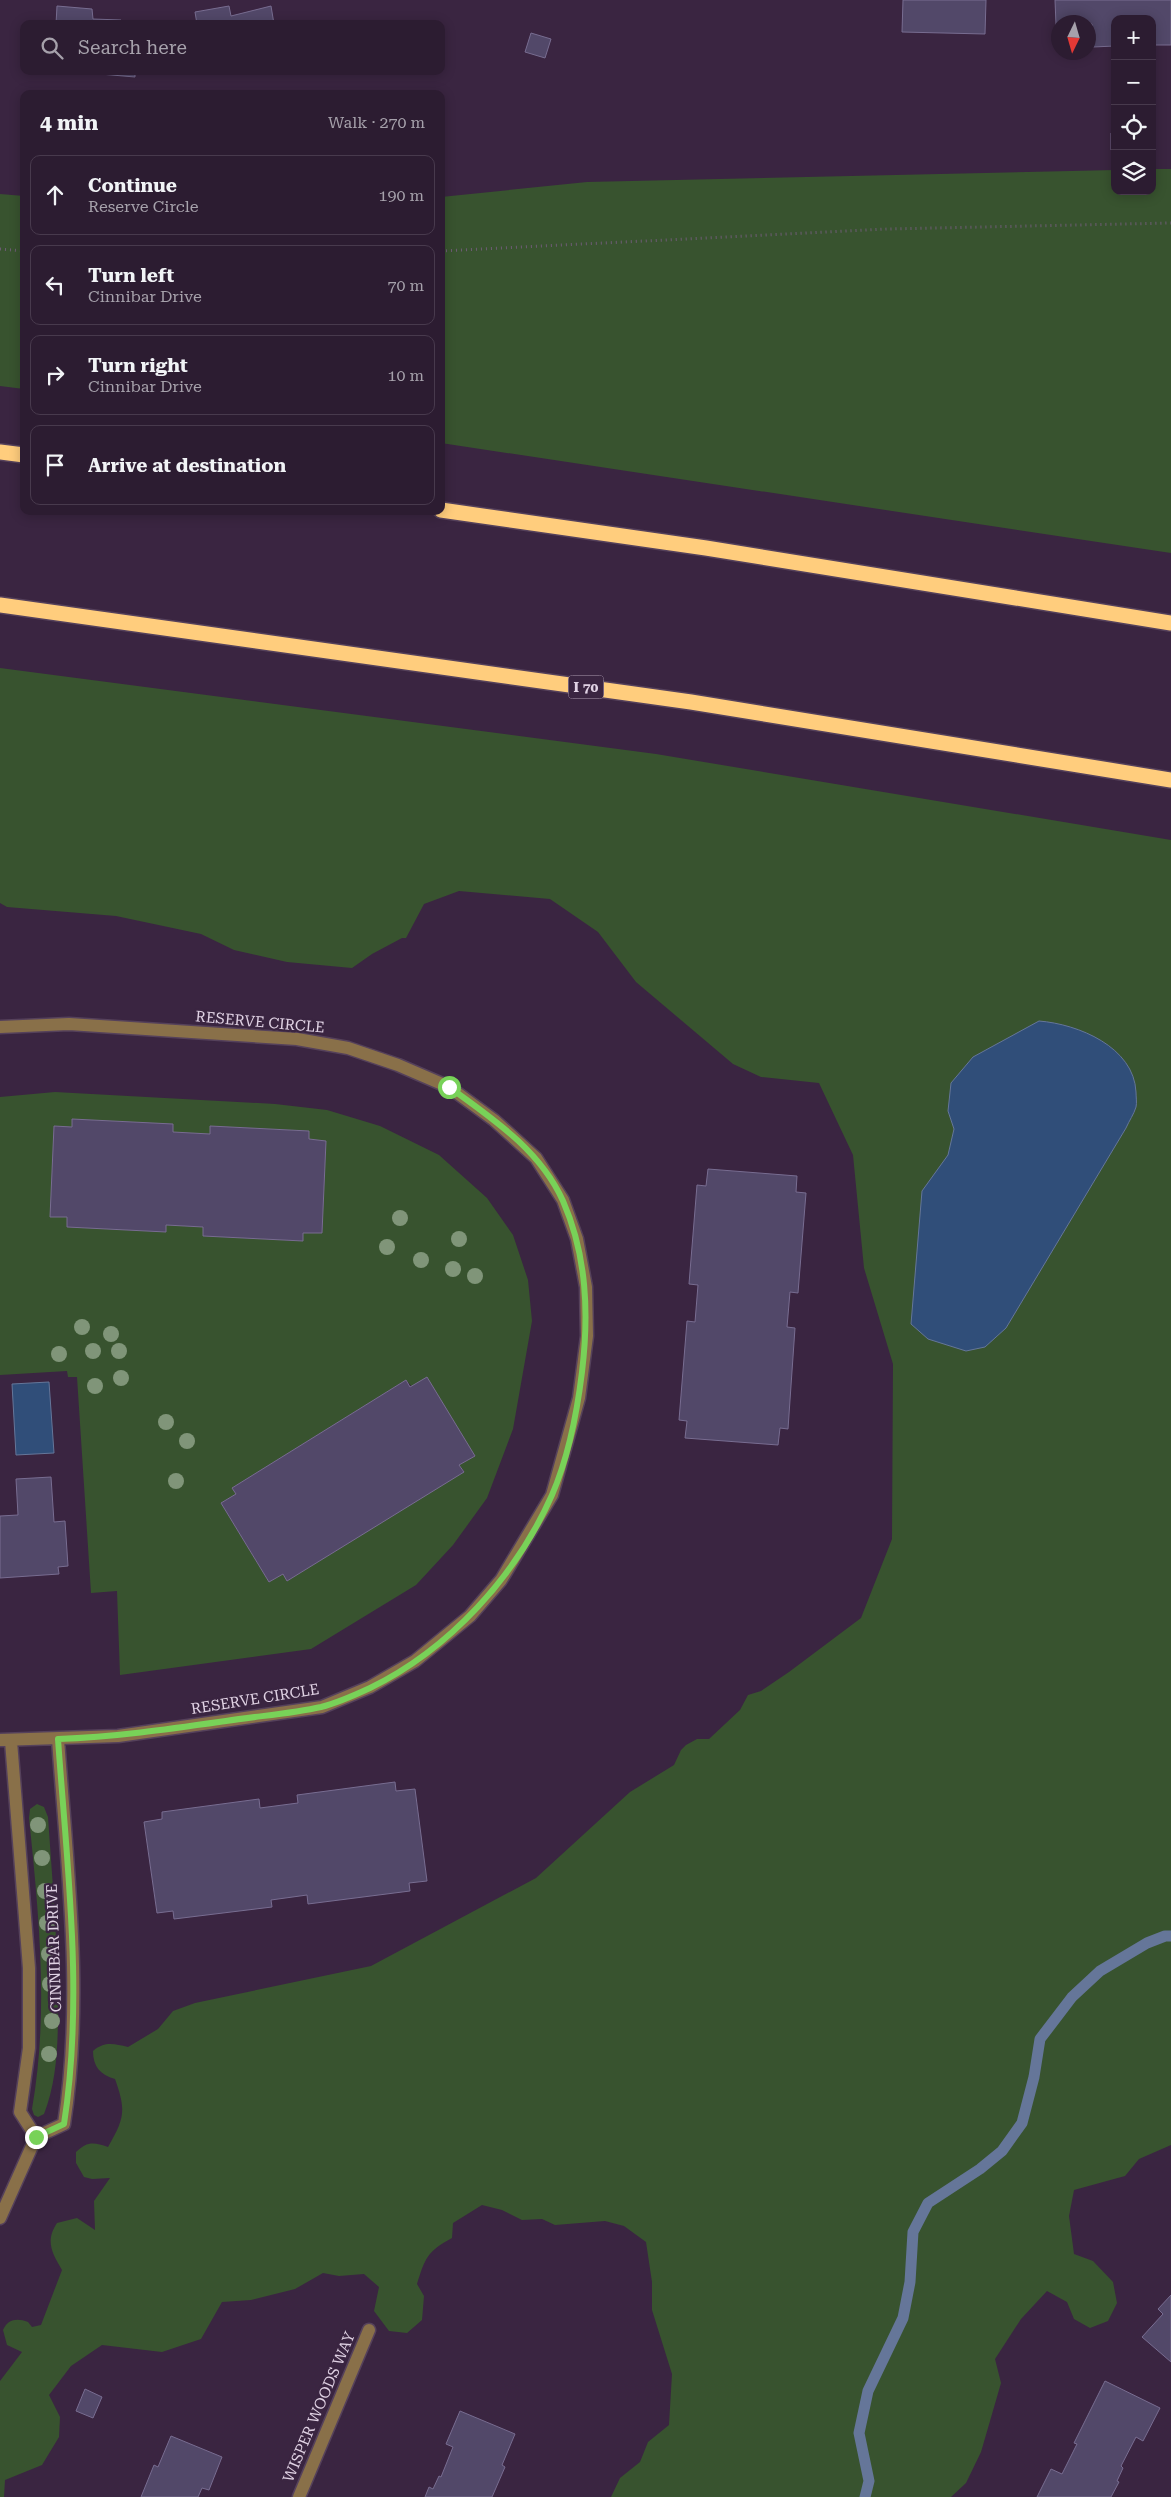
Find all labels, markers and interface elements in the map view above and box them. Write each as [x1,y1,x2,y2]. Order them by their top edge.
north arrow [1051,15,1096,60]
map controls [1111,15,1156,195]
button: + [1111,15,1156,60]
search box [20,20,445,75]
icon: search [38,34,66,62]
text: Search here [78,36,187,59]
button: − [1111,60,1156,105]
button: locate [1111,105,1156,150]
text: 4 min [40,111,98,135]
text: Walk · 270 m [328,113,425,132]
button: layers [1111,150,1156,195]
text: Continue [88,174,177,197]
icon: ahead [41,181,69,209]
text: 190 m [378,186,424,205]
text: Reserve Circle [88,197,198,216]
text: Turn left [88,264,174,287]
icon: left [41,271,69,299]
text: 70 m [387,276,424,295]
text: Cinnibar Drive [88,287,202,306]
text: Turn right [88,354,188,377]
icon: right [41,361,69,389]
text: 10 m [387,366,424,385]
text: Cinnibar Drive [88,377,202,396]
icon: arrive [41,451,69,479]
text: Arrive at destination [88,454,286,477]
road number: I 70 [568,676,604,699]
street label: RESERVE CIRCLE [195,1007,325,1037]
route start [438,1076,461,1099]
street label: RESERVE CIRCLE [190,1680,320,1718]
street label: CINNIBAR DRIVE [43,1884,65,2012]
route end [25,2126,48,2149]
street label: WISPER WOODS WAY [279,2328,359,2485]

